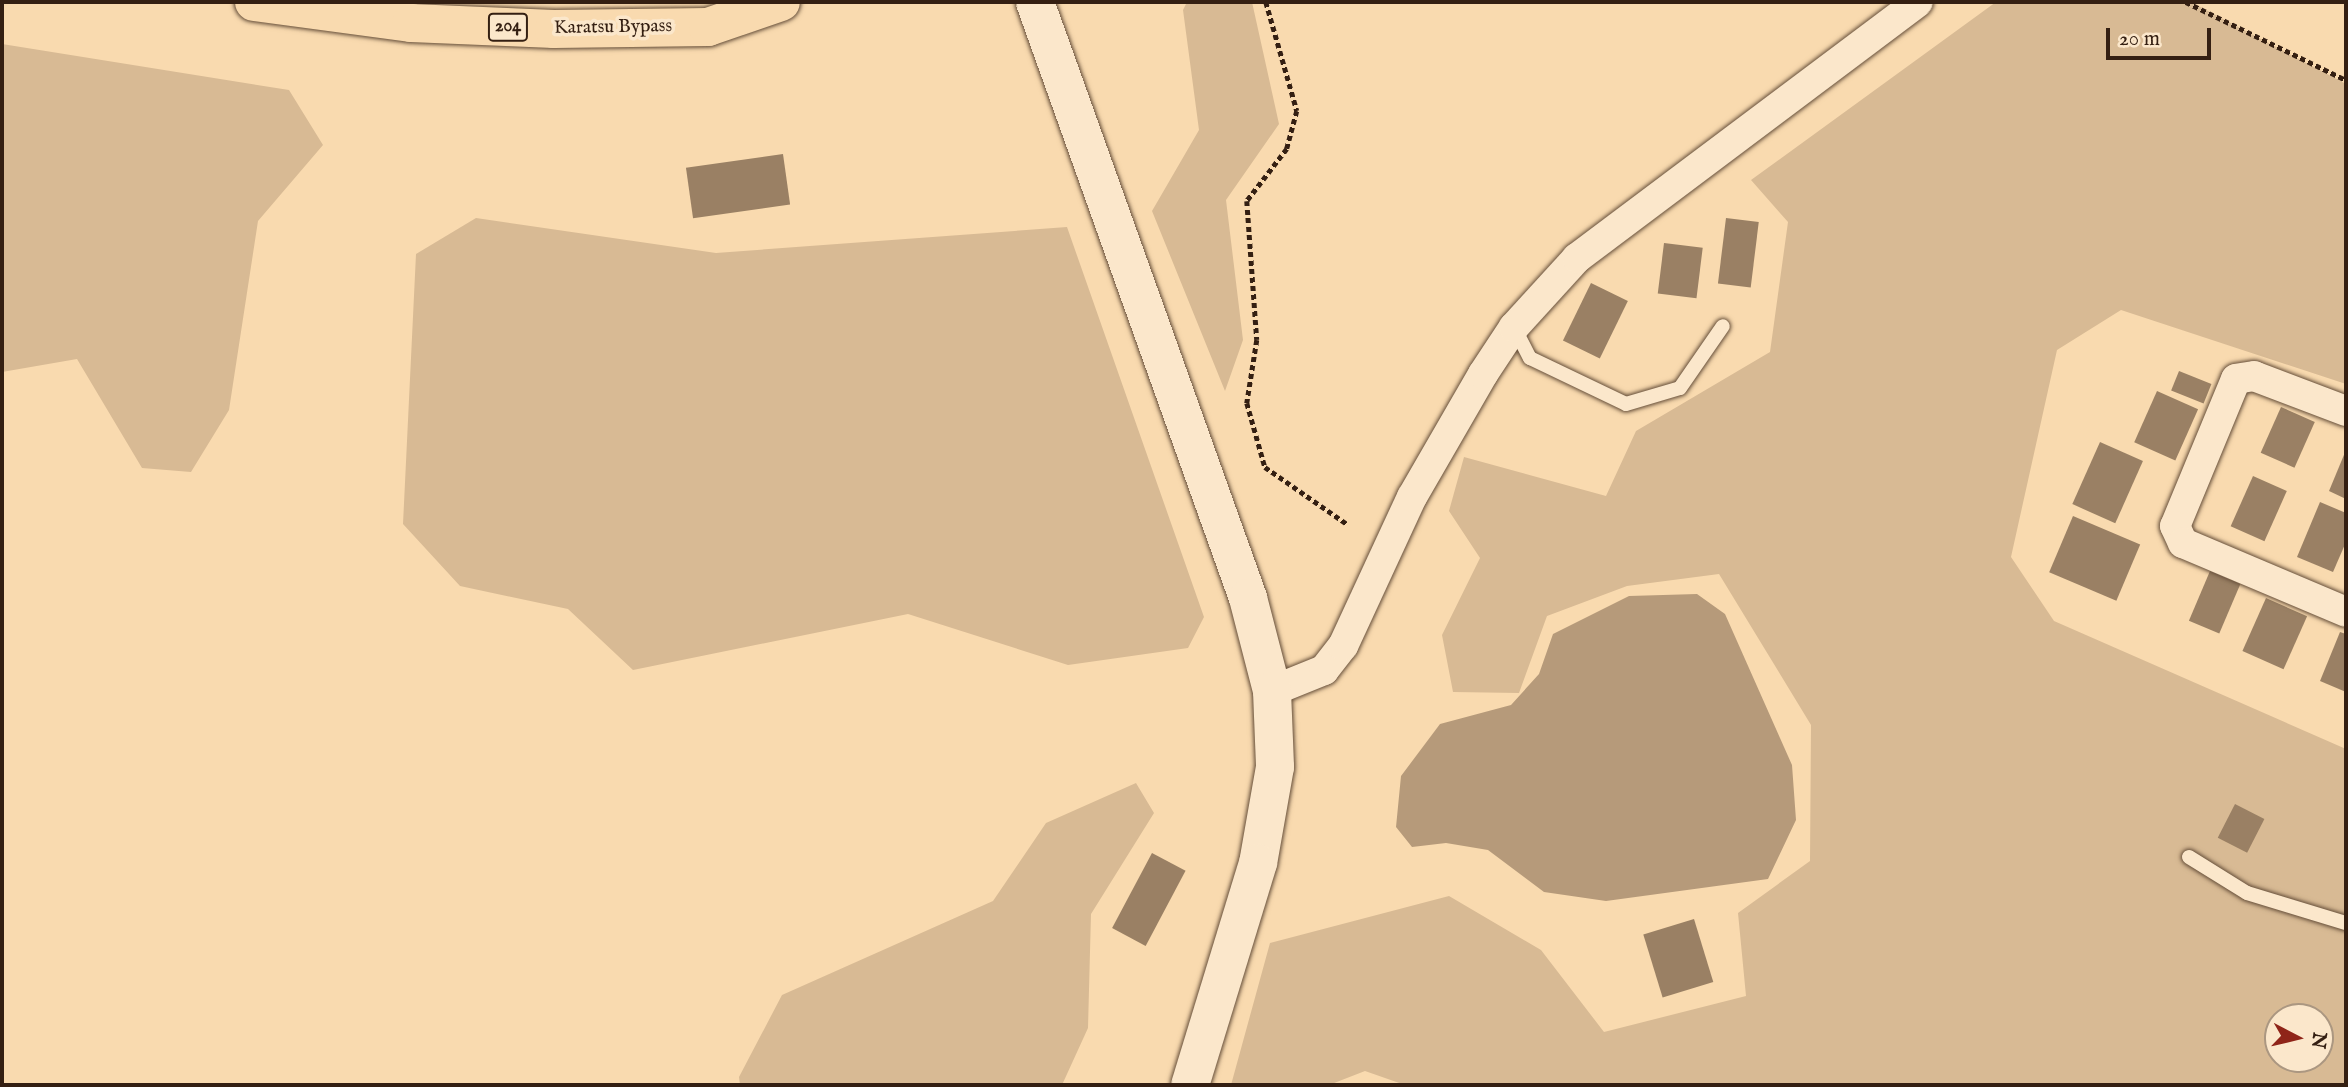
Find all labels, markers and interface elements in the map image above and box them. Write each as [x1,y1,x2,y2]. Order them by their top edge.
road number: 204 [487,12,529,42]
scale bar [2110,14,2215,58]
street label: Karatsu Bypass [554,16,672,40]
text: 20 m [2119,26,2160,53]
north arrow [2264,1003,2334,1073]
text: N [2305,1031,2331,1050]

